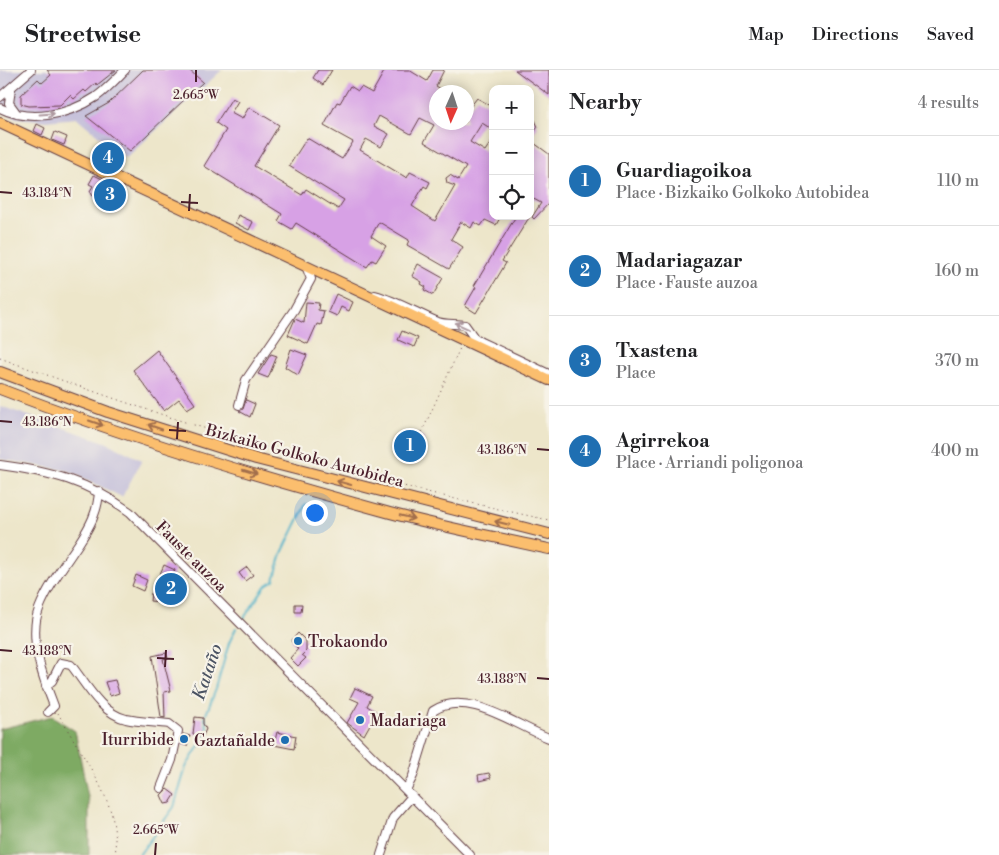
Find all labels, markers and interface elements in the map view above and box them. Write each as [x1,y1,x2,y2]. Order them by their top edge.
text: Streetwise [25,20,141,50]
text: Map [748,23,784,46]
text: Directions [812,23,899,46]
text: Saved [927,23,974,46]
north arrow [429,85,474,130]
map controls [489,85,534,220]
button: + [489,85,534,130]
text: 2.665°W [173,88,220,103]
text: Nearby [569,90,642,116]
text: 4 results [918,93,979,113]
one-way arrow [39,110,55,119]
button: − [489,130,534,175]
pin: 4 [92,139,124,177]
text: Guardiagoikoa [616,159,752,183]
text: 1 [581,171,589,191]
text: 110 m [937,171,979,191]
button: locate [489,175,534,220]
pin: 3 [94,176,126,214]
text: Place · Bizkaiko Golkoko Autobidea [616,183,869,203]
text: 43.184°N [22,186,72,201]
text: Madariagazar [616,249,743,273]
text: 2 [580,261,590,281]
text: 160 m [935,261,979,281]
text: Place · Fauste auzoa [616,273,758,293]
one-way arrow [455,320,470,330]
text: Txastena [616,339,698,363]
text: 3 [580,351,590,371]
text: 370 m [935,351,979,371]
text: Place [616,363,656,383]
text: 43.186°N [22,415,72,430]
one-way arrow [87,419,103,428]
street label: Bizkaiko Golkoko Autobidea [203,420,407,492]
one-way arrow [147,422,163,432]
pin: 1 [394,427,426,465]
text: Agirrekoa [616,429,709,453]
text: 4 [580,441,590,461]
text: 400 m [931,441,979,461]
text: 43.186°N [477,443,527,458]
text: Place · Arriandi poligonoa [616,453,803,473]
one-way arrow [242,468,258,478]
one-way arrow [337,477,353,487]
your location [302,500,328,526]
one-way arrow [398,513,414,522]
street label: Fauste auzoa [151,517,232,597]
one-way arrow [494,518,510,527]
pin: 2 [155,570,187,608]
place label: Trokaondo [308,632,388,652]
marker: Trokaondo [292,635,304,647]
water label: Kataño [187,641,228,703]
text: 43.188°N [22,644,72,659]
text: 43.188°N [477,672,527,687]
place label: Madariaga [370,711,447,731]
marker: Madariaga [354,714,366,726]
place label: Iturribide [102,730,174,750]
place label: Gaztañalde [194,731,275,751]
marker: Iturribide [178,733,190,745]
marker: Gaztañalde [279,734,291,746]
text: 2.665°W [133,823,180,838]

